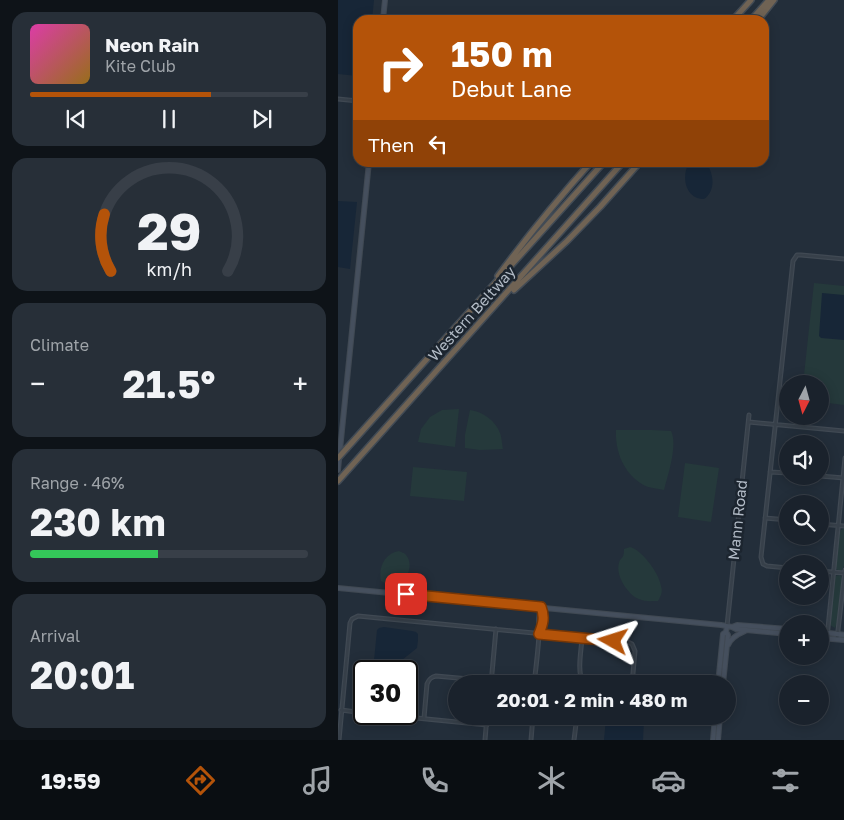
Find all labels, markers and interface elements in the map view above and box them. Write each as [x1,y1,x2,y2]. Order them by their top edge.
text: Neon Rain [105,33,199,56]
text: 150 m [451,33,553,75]
icon: right [368,35,433,100]
text: Kite Club [105,56,176,76]
text: Debut Lane [451,75,572,102]
icon: previous [62,105,90,133]
icon: pause [155,105,183,133]
icon: next [248,105,276,133]
icon: left [424,130,452,158]
text: Then [368,133,414,156]
text: 29 [137,199,201,261]
text: km/h [146,258,192,280]
street label: Western Beltway [424,262,519,365]
text: Climate [30,335,89,355]
text: 21.5° [123,361,215,406]
text: − [30,367,45,400]
text: + [293,367,308,400]
north arrow [779,375,829,425]
map controls [779,375,829,725]
button: sound [779,435,829,485]
text: Range · 46% [30,473,124,493]
street label: Mann Road [724,479,750,561]
button: search [779,495,829,545]
text: 230 km [30,499,166,544]
button: layers [779,555,829,605]
pin [385,573,427,615]
icon: arrive [392,580,420,608]
position arrow [586,614,638,666]
button: + [779,615,829,665]
text: Arrival [30,626,80,646]
text: 20:01 [30,652,134,697]
speed limit sign: 30 [353,660,418,725]
button: − [779,675,829,725]
text: 20:01 · 2 min · 480 m [497,688,687,711]
icon: directions [183,763,218,798]
icon: music [300,763,335,798]
icon: phone [417,763,452,798]
icon: climate [534,763,569,798]
icon: car [651,763,686,798]
icon: filters [768,763,803,798]
text: 19:59 [41,767,101,794]

